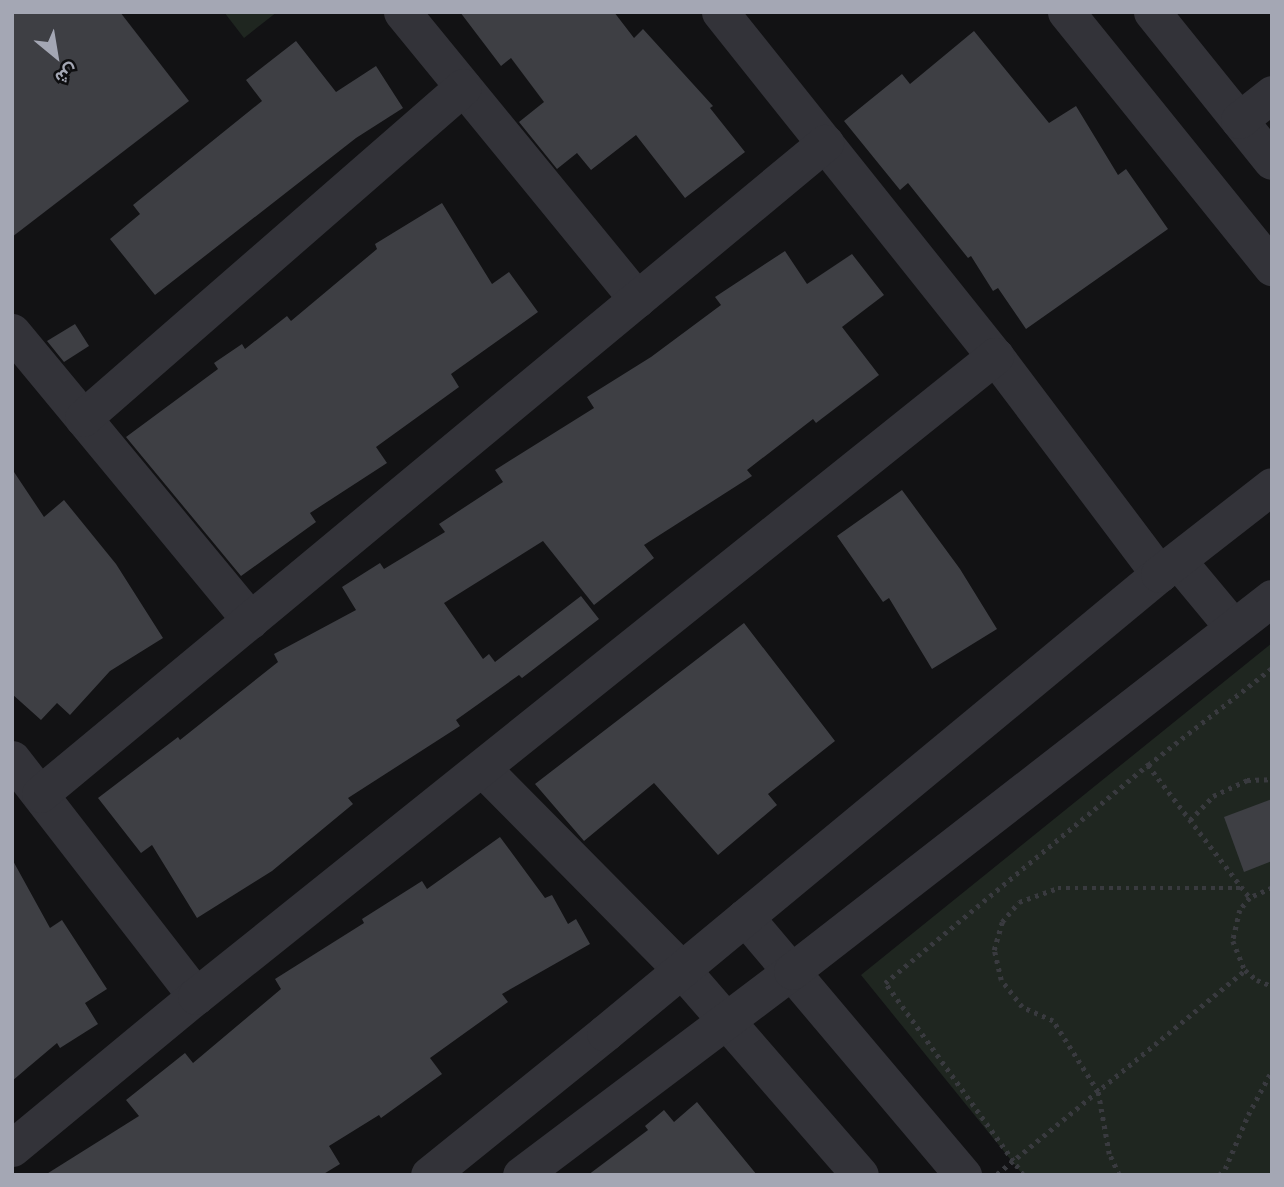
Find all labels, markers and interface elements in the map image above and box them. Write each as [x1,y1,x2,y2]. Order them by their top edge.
north arrow [21,21,91,91]
text: ش [50,57,83,92]

